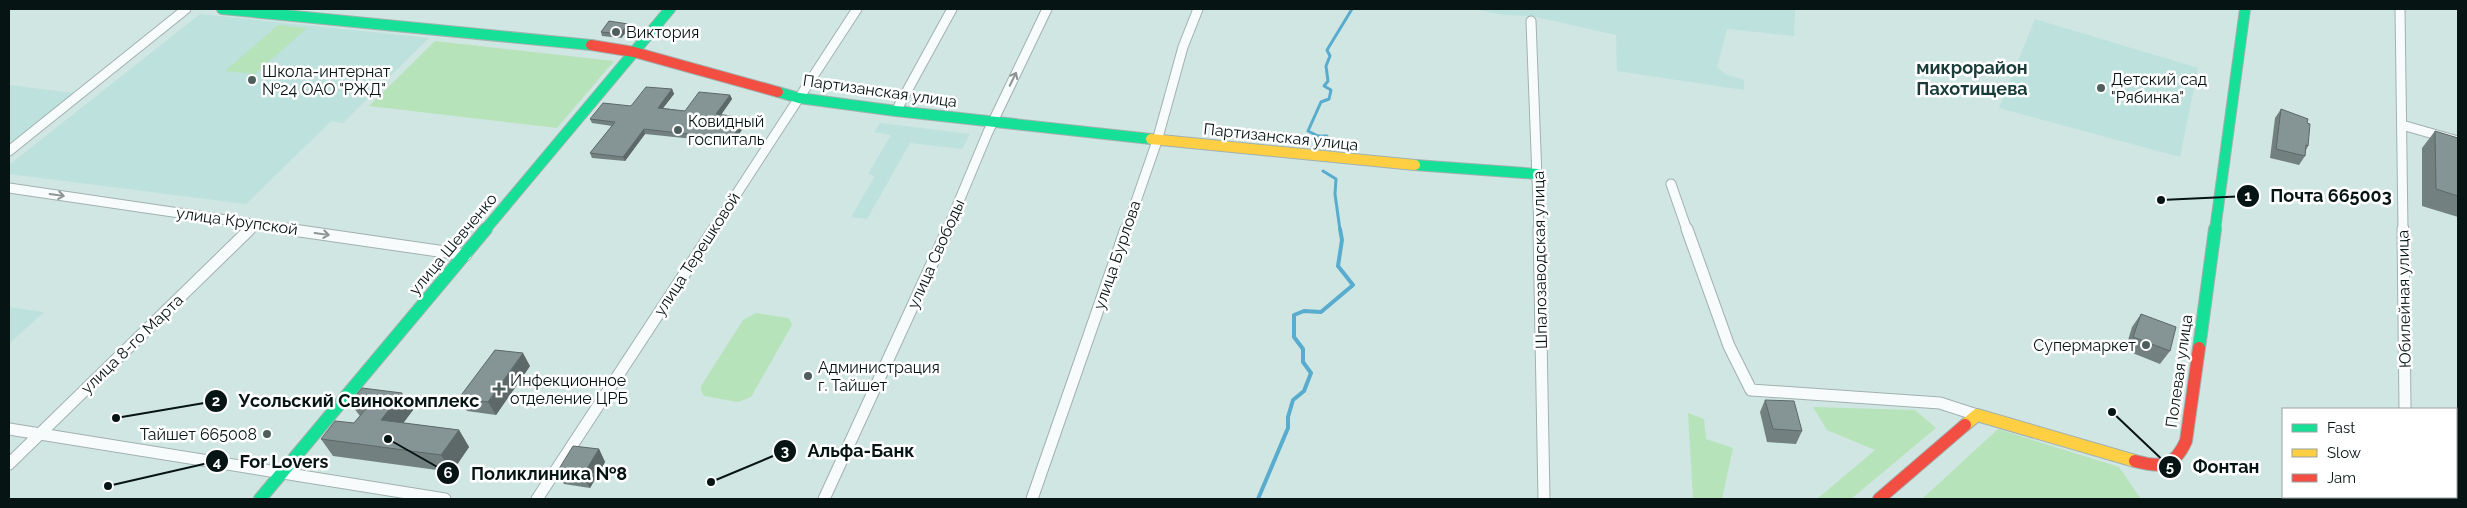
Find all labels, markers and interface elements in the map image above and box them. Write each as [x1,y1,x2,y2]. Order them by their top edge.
place label: Виктория [626,23,699,42]
marker: Виктория [610,26,622,38]
district label: микрорайон Пахотищева [1916,57,2028,99]
place label: Школа-интернат №24 ОАО "РЖД" [262,62,391,99]
place label: Детский сад "Рябинка" [2111,70,2207,107]
street label: Партизанская улица [802,71,958,111]
one-way arrow [1009,72,1019,87]
marker: Школа-интернат №24 ОАО "РЖД" [246,74,258,86]
marker: Детский сад "Рябинка" [2095,82,2107,94]
place label: Ковидный госпиталь [688,112,765,149]
street label: Партизанская улица [1203,119,1359,155]
marker: Ковидный госпиталь [672,124,684,136]
street label: Шпалозаводская улица [1529,171,1551,349]
callout: Почта 665003 [2236,179,2402,212]
text: Почта 665003 [2270,185,2392,206]
text: 1 [2244,187,2252,205]
street label: улица Шевченко [405,189,501,299]
street label: улица Терешковой [650,189,744,319]
one-way arrow [49,190,65,200]
street label: улица Свободы [903,196,969,312]
street label: улица Бурлова [1089,198,1145,312]
street label: улица Крупской [175,203,299,239]
one-way arrow [313,229,329,239]
street label: Юбилейная улица [2393,230,2415,368]
street label: улица 8-го Марта [77,290,187,398]
street label: Полевая улица [2162,313,2196,429]
place label: Супермаркет [2033,336,2136,355]
marker: Супермаркет [2140,339,2152,351]
place label: Администрация г. Тайшет [818,358,940,395]
marker: Администрация г. Тайшет [802,370,814,382]
place label: Инфекционное отделение ЦРБ [510,371,628,408]
marker: Инфекционное отделение ЦРБ [492,382,506,396]
callout: Усольский Свинокомплекс [203,385,489,418]
text: Усольский Свинокомплекс [238,390,479,411]
text: 2 [212,392,220,410]
legend [2282,408,2457,498]
text: Fast [2327,419,2355,437]
place label: Тайшет 665008 [140,425,257,444]
marker: Тайшет 665008 [261,428,273,440]
callout: Альфа-Банк [773,434,925,467]
text: Альфа-Банк [807,440,915,461]
text: 3 [781,442,789,460]
text: Slow [2327,444,2361,462]
callout: For Lovers [205,445,339,478]
callout: Фонтан [2158,450,2269,483]
text: For Lovers [240,451,329,472]
text: 4 [213,453,222,471]
text: Фонтан [2193,456,2259,477]
callout: Поликлиника №8 [436,457,637,490]
text: 5 [2166,458,2174,476]
text: Поликлиника №8 [471,463,627,484]
text: 6 [443,464,453,482]
text: Jam [2327,469,2356,487]

